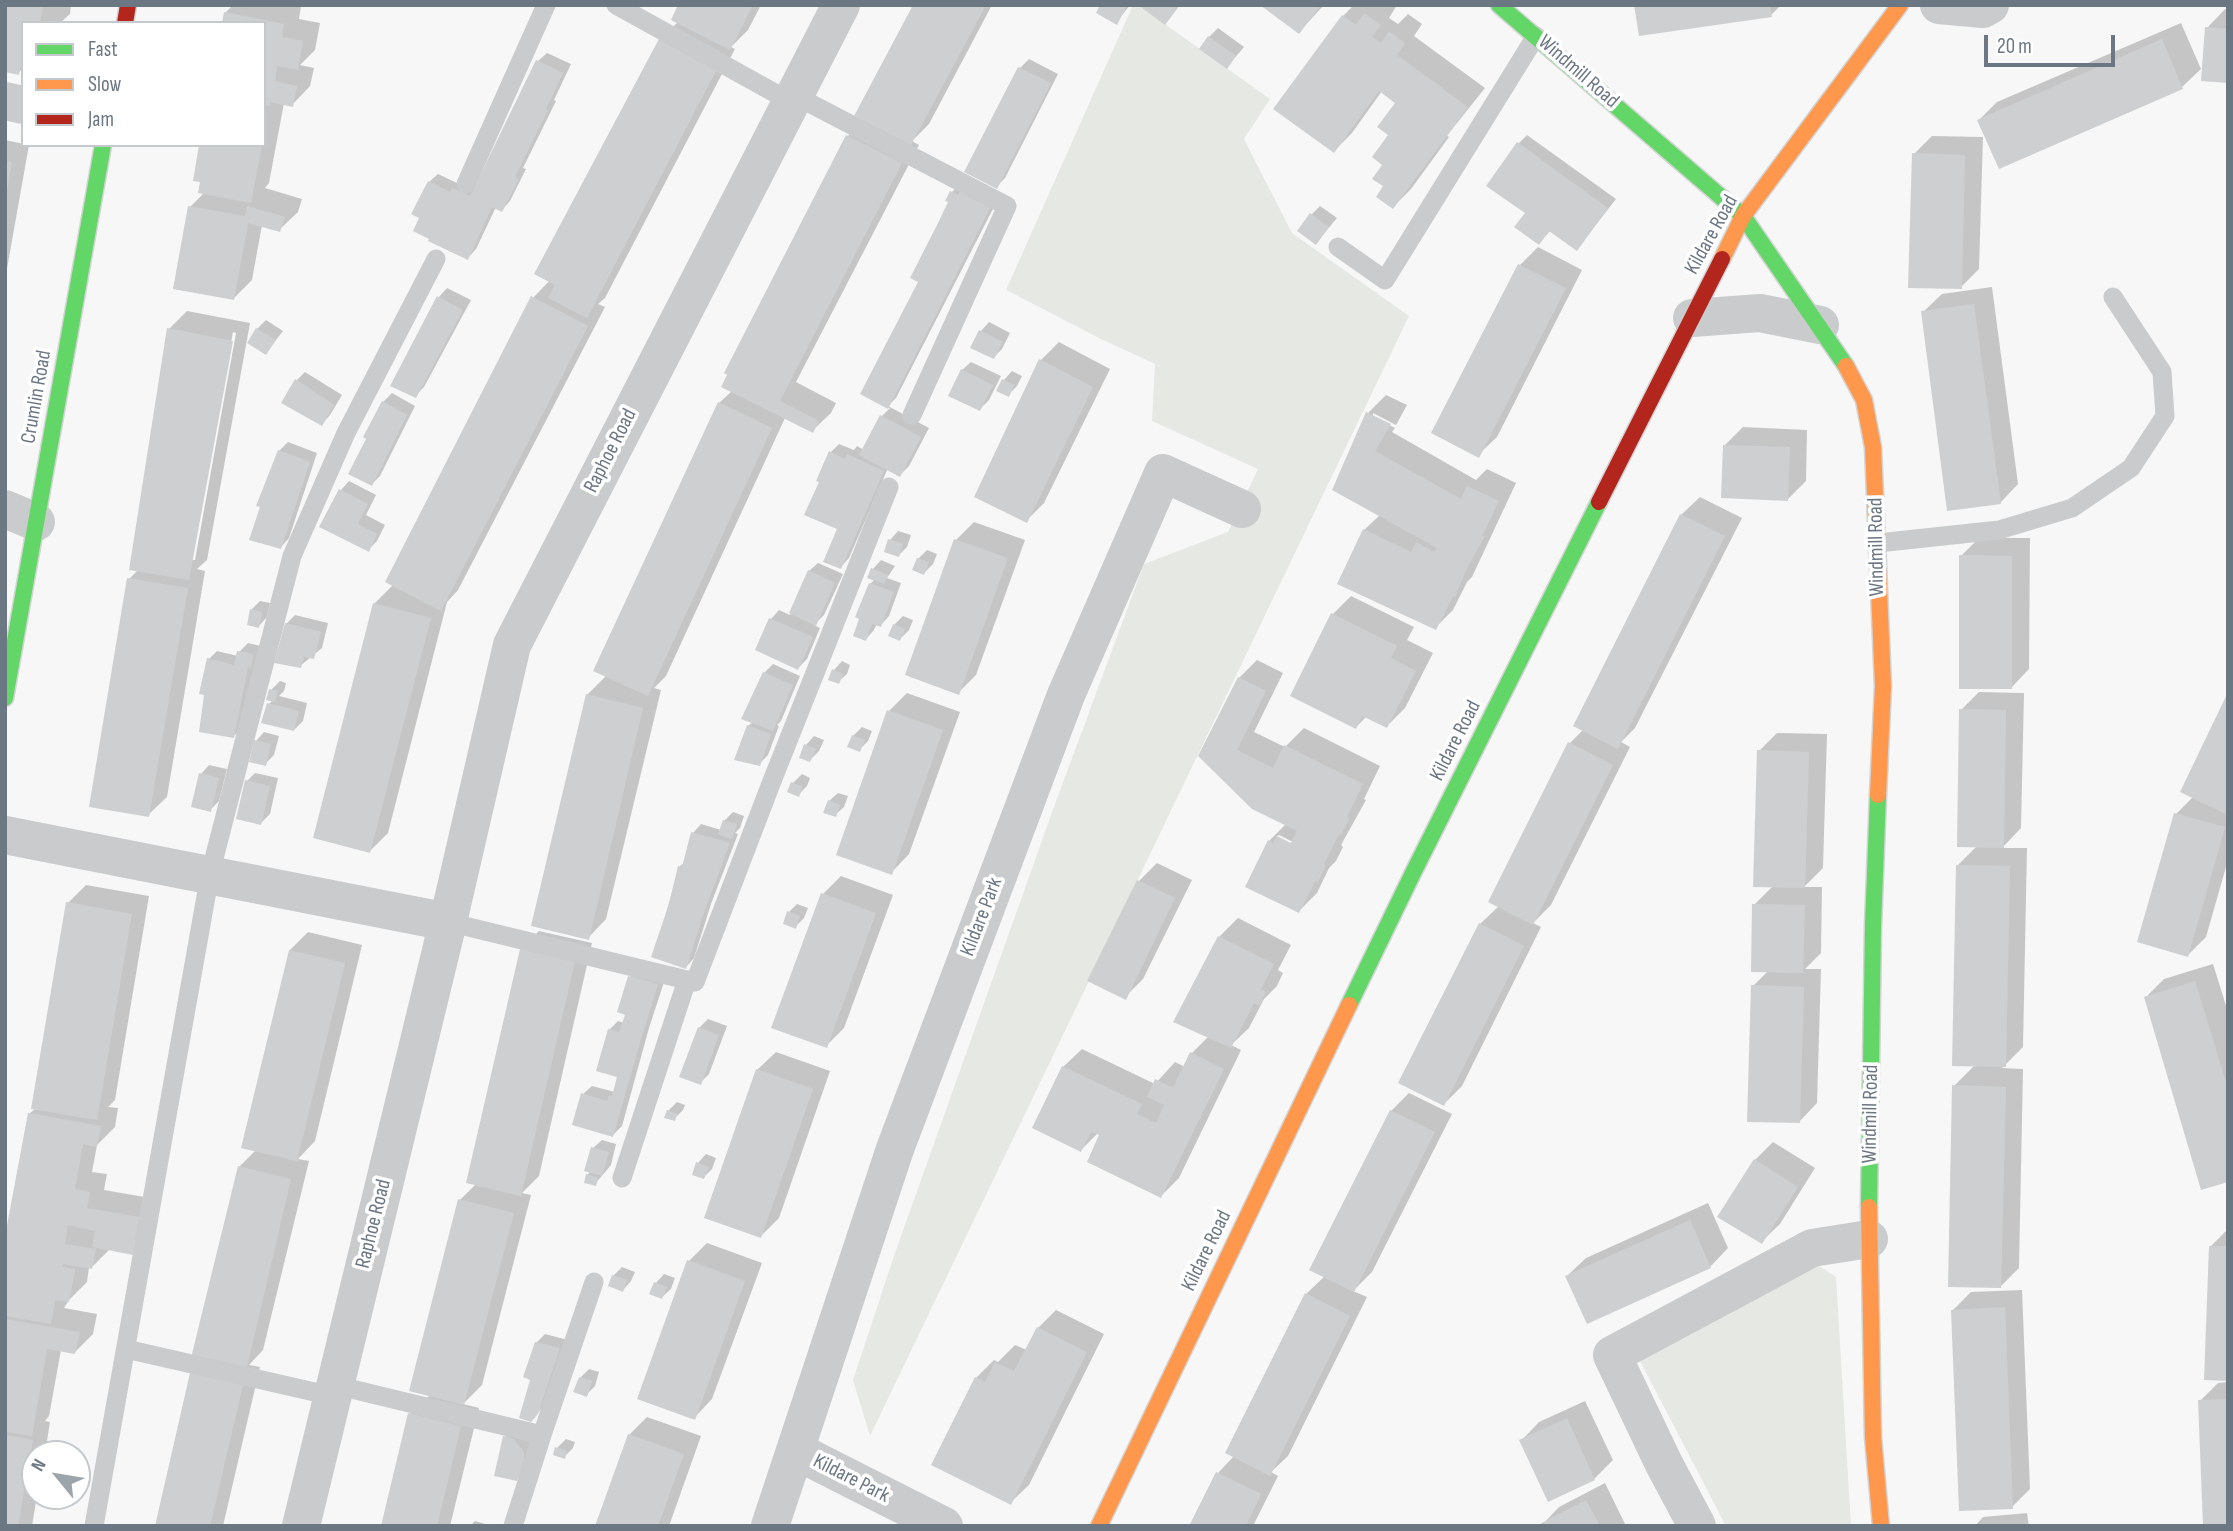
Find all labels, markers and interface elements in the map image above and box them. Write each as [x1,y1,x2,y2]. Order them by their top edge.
legend [21,21,266,147]
scale bar [1988,21,2119,65]
street label: Windmill Road [1532,30,1624,114]
text: 20 m [1997,34,2032,59]
text: Fast [88,37,118,62]
text: Slow [88,72,121,97]
text: Jam [88,107,114,132]
street label: Kildare Road [1680,191,1744,279]
street label: Crumlin Road [16,349,58,445]
street label: Raphoe Road [579,405,643,497]
street label: Windmill Road [1864,497,1890,597]
street label: Kildare Road [1425,697,1487,785]
street label: Kildare Park [955,874,1009,960]
street label: Windmill Road [1858,1064,1884,1164]
street label: Raphoe Road [351,1177,397,1271]
street label: Kildare Road [1177,1207,1237,1295]
north arrow [21,1440,91,1510]
street label: Kildare Park [809,1449,893,1509]
text: N [27,1455,52,1475]

